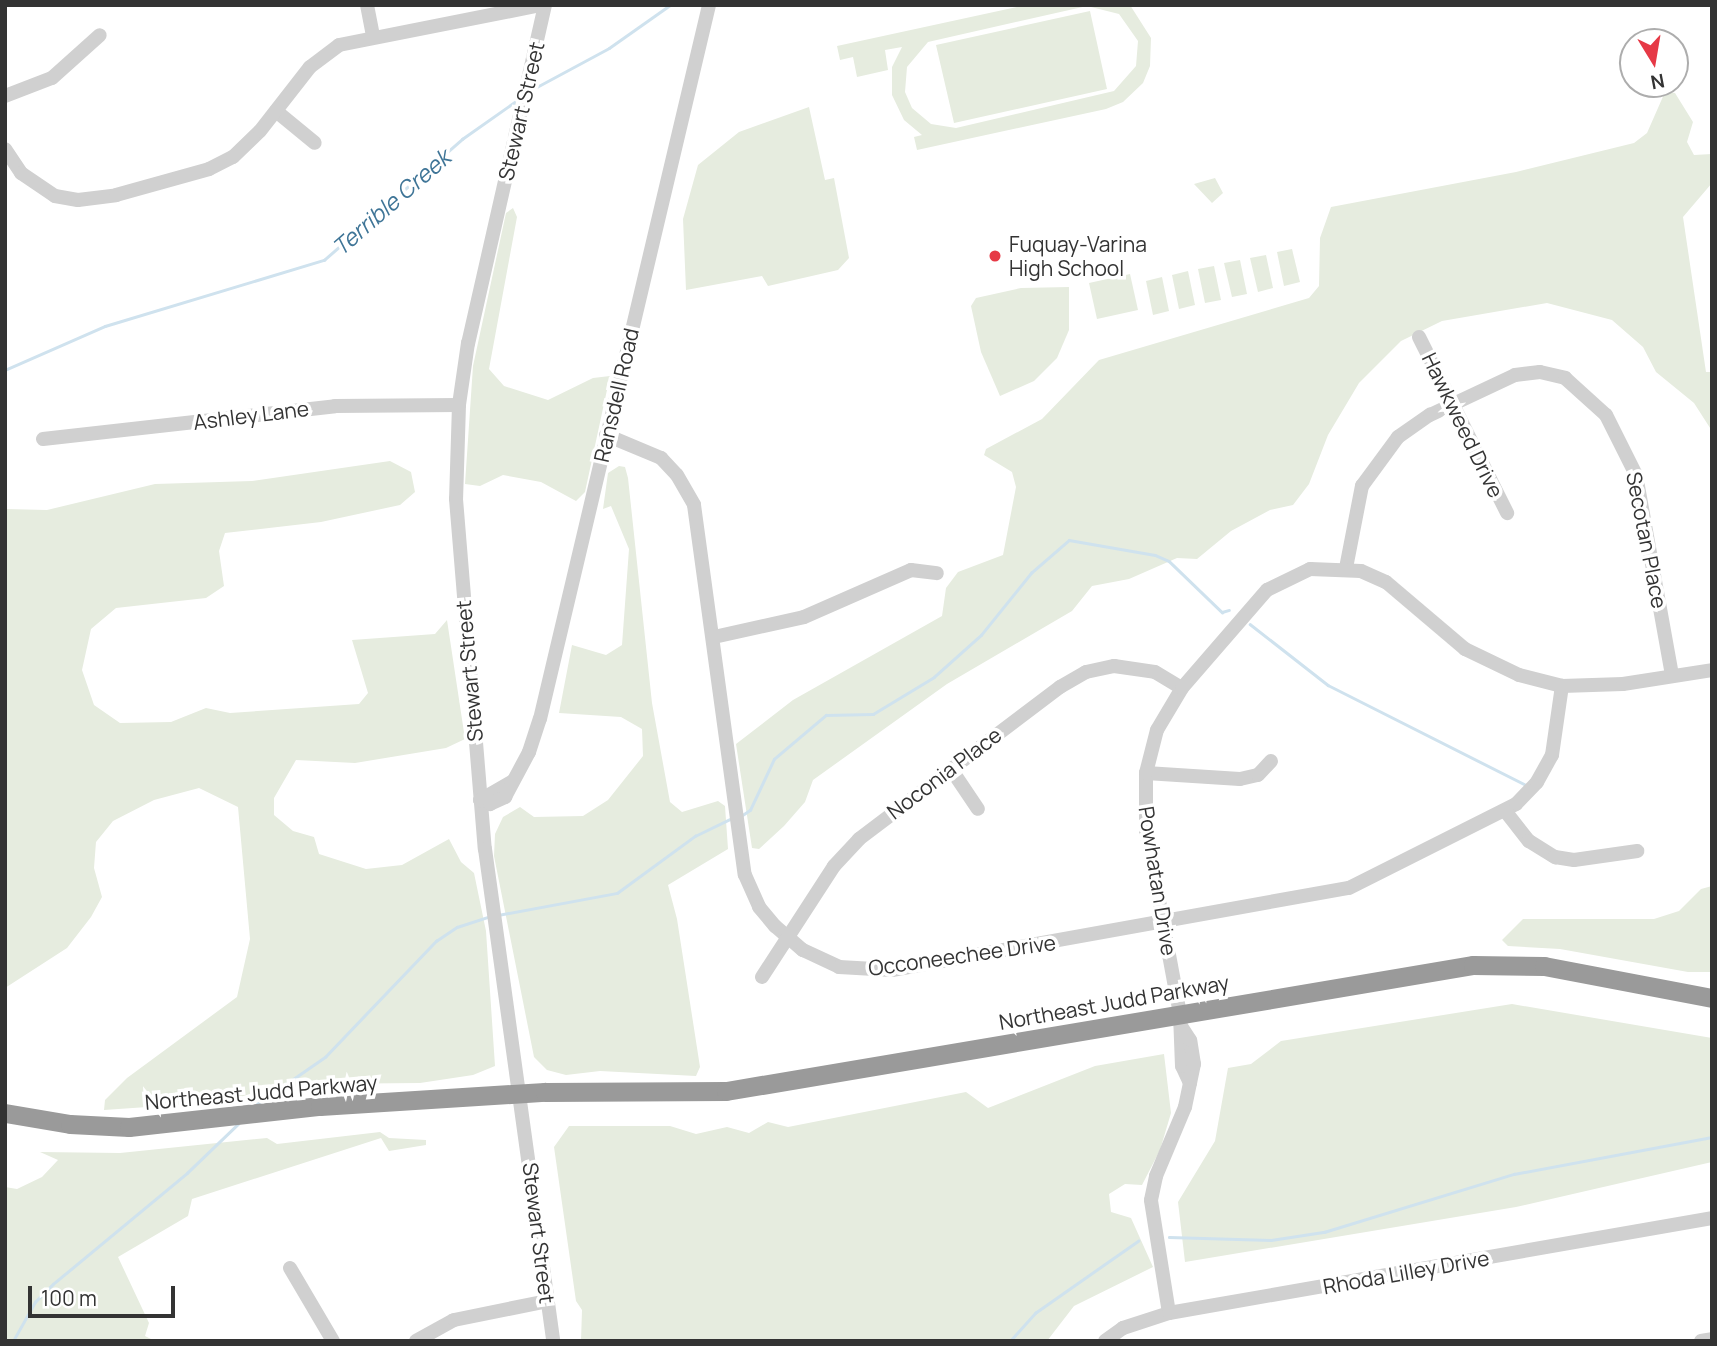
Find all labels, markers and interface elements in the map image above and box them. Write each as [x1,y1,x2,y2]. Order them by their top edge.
north arrow [1619,28,1689,98]
street label: Stewart Street [493,39,549,183]
text: N [1648,68,1667,96]
water label: Terrible Creek [326,143,456,261]
place label: Fuquay-Varina High School [1009,231,1147,281]
marker: Fuquay-Varina High School [987,248,1003,264]
street label: Ransdell Road [588,325,644,465]
street label: Hawkweed Drive [1417,348,1509,502]
street label: Ashley Lane [192,395,310,435]
street label: Secotan Place [1621,470,1673,610]
street label: Stewart Street [450,599,488,743]
street label: Noconia Place [882,722,1006,824]
street label: Powhatan Drive [1134,805,1182,957]
street label: Occoneechee Drive [867,929,1057,981]
street label: Northeast Judd Parkway [997,969,1231,1035]
street label: Northeast Judd Parkway [144,1069,378,1115]
street label: Stewart Street [518,1161,560,1305]
street label: Rhoda Lilley Drive [1321,1245,1491,1299]
scale bar [32,1272,178,1316]
text: 100 m [41,1284,97,1312]

